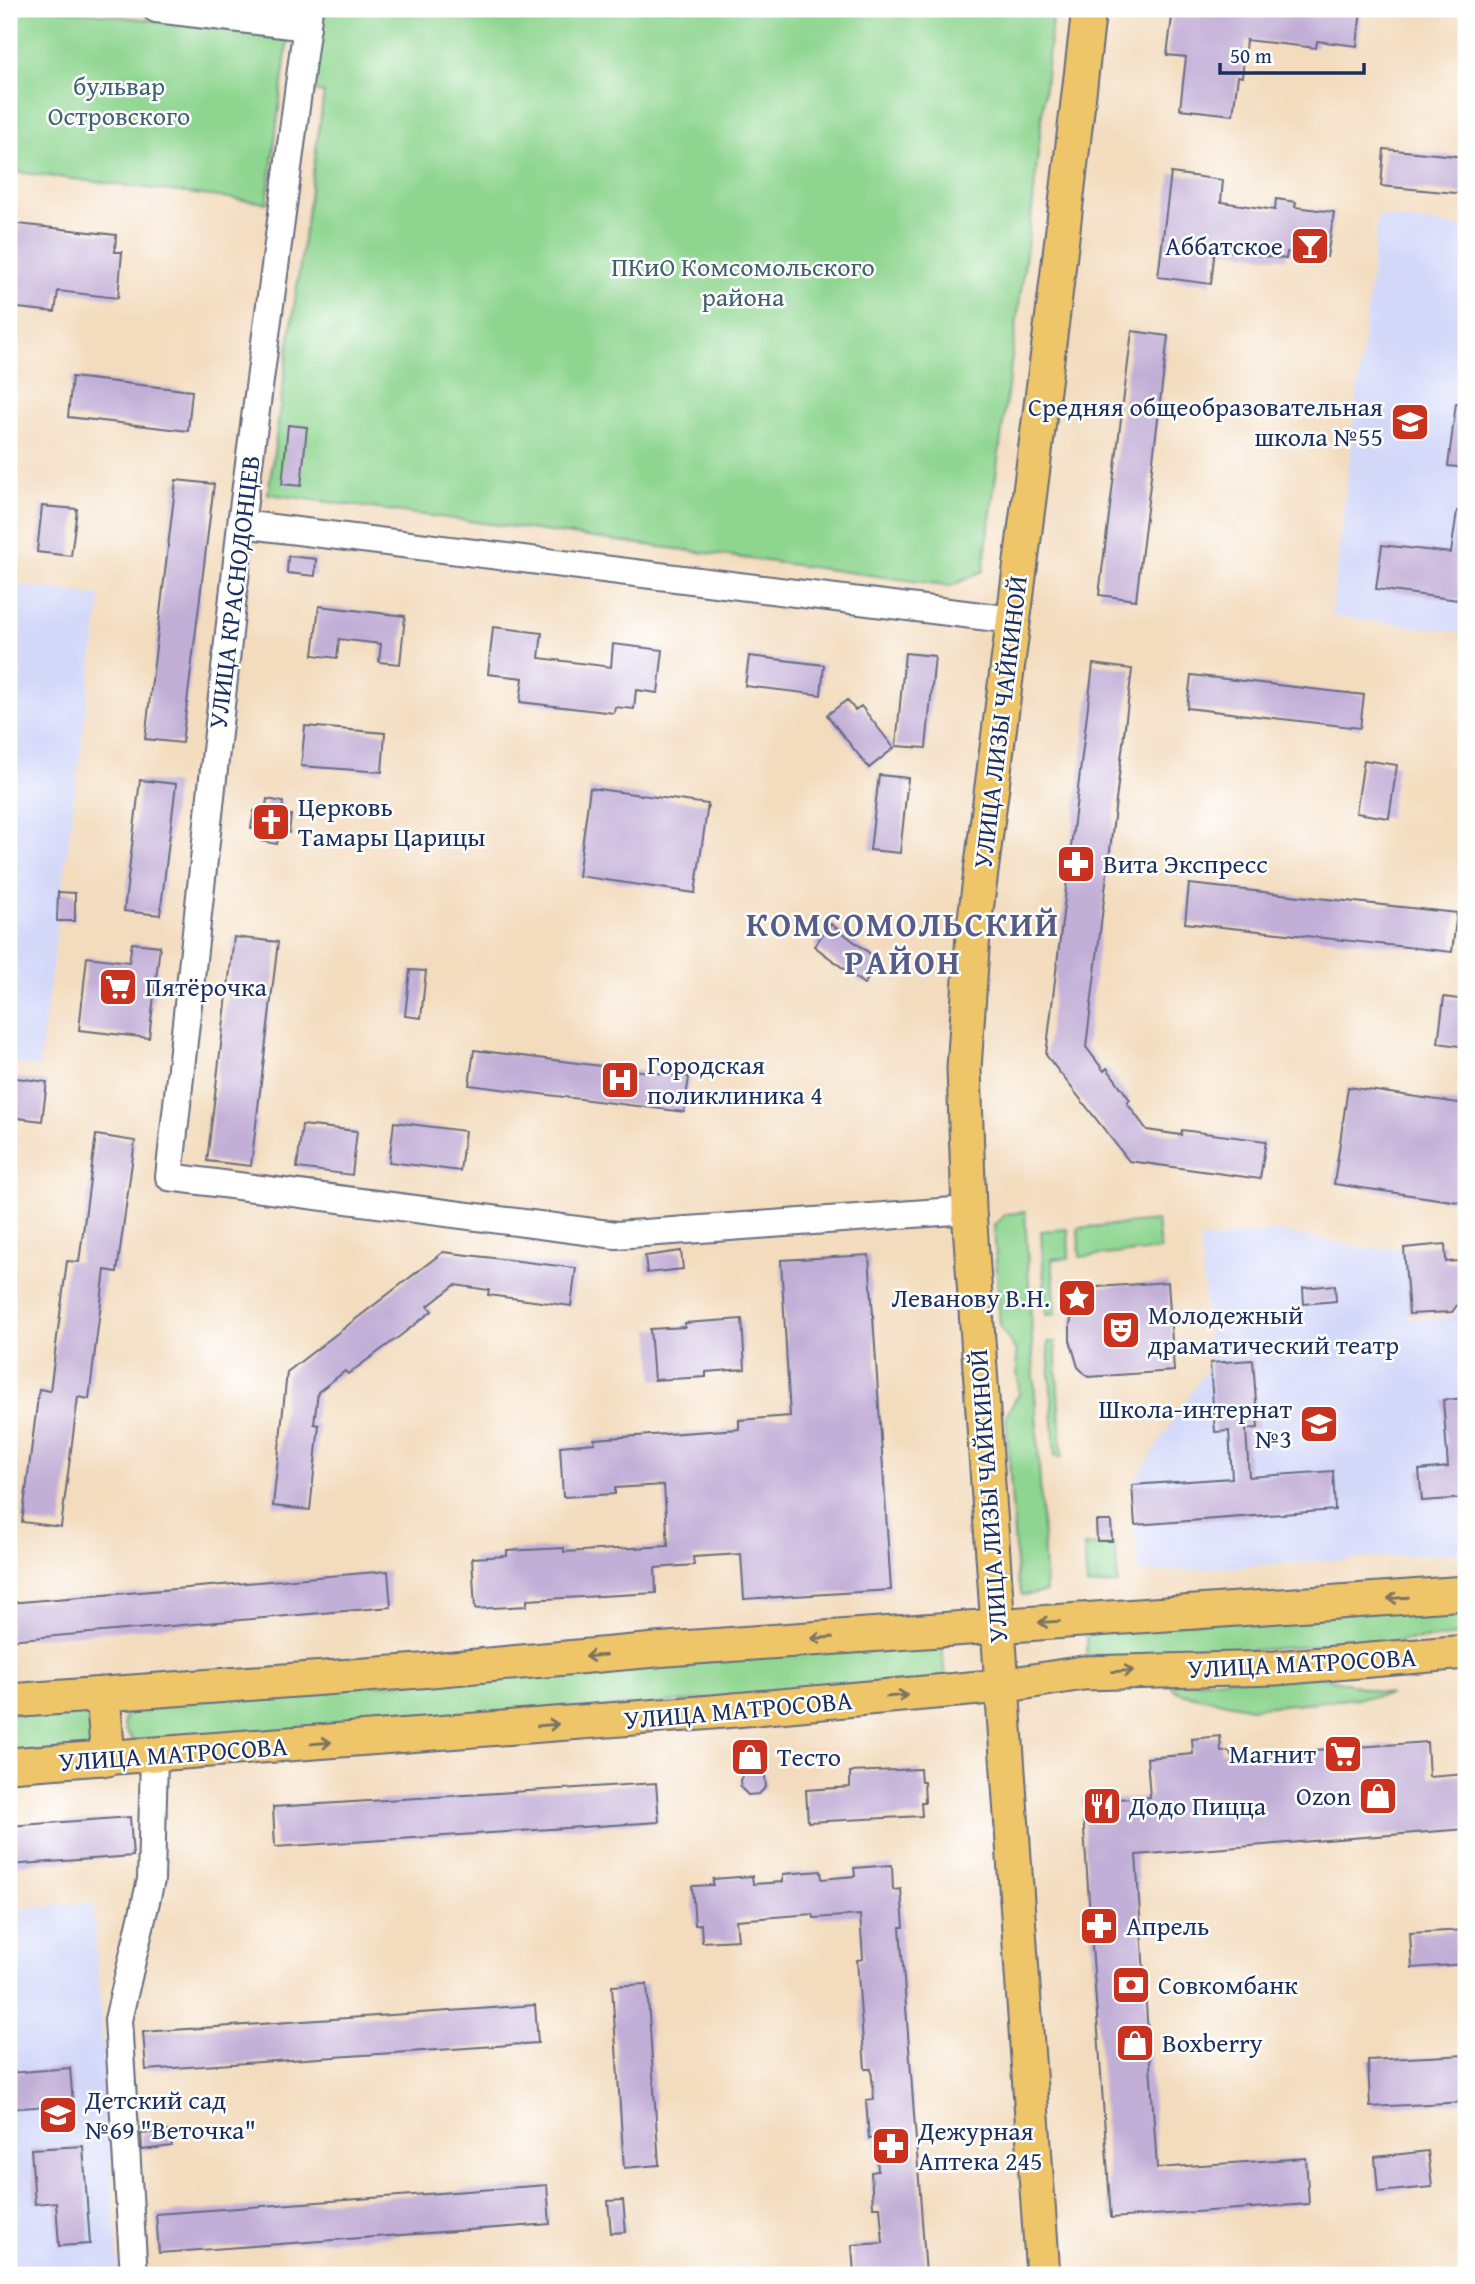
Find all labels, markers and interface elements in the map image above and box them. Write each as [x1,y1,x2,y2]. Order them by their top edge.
scale bar [1220,32,1363,76]
text: 50 m [1230,40,1272,71]
park label: бульвар Островского [48,66,190,135]
bar icon: Аббатское [1289,225,1331,267]
place label: Аббатское [1165,226,1283,265]
park label: ПКиО Комсомольского района [611,247,875,316]
place label: Средняя общеобразовательная школа №55 [1028,387,1383,456]
school or university icon: Средняя общеобразовательная школа №55 [1389,401,1431,443]
street label: УЛИЦА КРАСНОДОНЦЕВ [197,453,270,731]
street label: УЛИЦА ЛИЗЫ ЧАЙКИНОЙ [962,573,1037,871]
place label: Церковь Тамары Царицы [298,787,485,856]
church icon: Церковь Тамары Царицы [250,801,292,843]
pharmacy icon: Вита Экспресс [1055,843,1097,885]
place label: Вита Экспресс [1103,844,1268,883]
district label: КОМСОМОЛЬСКИЙ РАЙОН [746,900,1060,986]
supermarket icon: Пятёрочка [97,966,139,1008]
place label: Пятёрочка [145,967,267,1006]
place label: Городская поликлиника 4 [647,1045,823,1114]
hospital icon: Городская поликлиника 4 [599,1059,641,1101]
place icon: Леванову В.Н. [1056,1277,1098,1319]
place label: Леванову В.Н. [892,1278,1050,1317]
place label: Молодежный драматический театр [1148,1295,1399,1364]
theatre icon: Молодежный драматический театр [1100,1309,1142,1351]
street label: УЛИЦА ЛИЗЫ ЧАЙКИНОЙ [958,1348,1017,1644]
place label: Школа-интернат №3 [1098,1389,1292,1458]
school or university icon: Школа-интернат №3 [1298,1403,1340,1445]
one-way arrow [1387,1592,1410,1605]
one-way arrow [1038,1616,1061,1629]
one-way arrow [811,1632,834,1645]
street label: УЛИЦА МАТРОСОВА [1187,1637,1418,1688]
one-way arrow [584,1650,607,1663]
one-way arrow [1111,1664,1134,1677]
street label: УЛИЦА МАТРОСОВА [622,1680,854,1739]
one-way arrow [885,1689,908,1702]
one-way arrow [536,1718,559,1731]
street label: УЛИЦА МАТРОСОВА [57,1726,289,1781]
supermarket icon: Магнит [1322,1733,1364,1775]
place label: Магнит [1229,1734,1316,1773]
one-way arrow [309,1736,332,1749]
shop icon: Тесто [729,1736,771,1778]
place label: Тесто [777,1737,841,1776]
shop icon: Ozon [1357,1775,1399,1817]
place label: Ozon [1296,1776,1351,1815]
restaurant icon: Додо Пицца [1081,1785,1123,1827]
place label: Додо Пицца [1128,1786,1267,1825]
pharmacy icon: Апрель [1078,1905,1120,1947]
place label: Апрель [1126,1906,1209,1945]
bank icon: Совкомбанк [1110,1964,1152,2006]
place label: Совкомбанк [1158,1965,1298,2004]
shop icon: Boxberry [1114,2022,1156,2064]
place label: Boxberry [1162,2023,1263,2062]
place label: Детский сад №69 "Веточка" [84,2080,256,2149]
school or university icon: Детский сад №69 "Веточка" [37,2094,79,2136]
place label: Дежурная Аптека 245 [917,2111,1042,2180]
pharmacy icon: Дежурная Аптека 245 [870,2125,912,2167]

